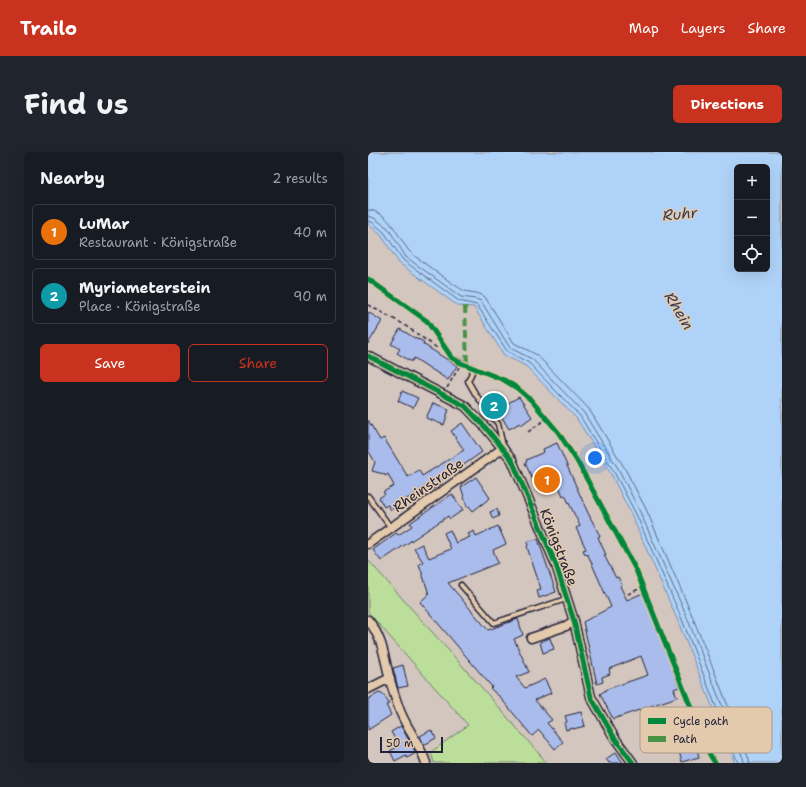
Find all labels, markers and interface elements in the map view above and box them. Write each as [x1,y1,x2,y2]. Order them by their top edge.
text: Trailo [20,16,77,41]
text: Map [629,19,659,37]
text: Layers [681,19,725,37]
text: Share [747,19,786,37]
text: Find us [24,85,129,123]
button: Directions [673,85,782,123]
map controls [734,164,770,272]
button: + [734,164,770,200]
text: Nearby [40,167,105,189]
text: 2 results [272,170,328,187]
button: − [734,200,770,236]
water label: Ruhr [662,202,699,225]
text: LuMar [79,214,130,234]
text: 1 [51,224,57,241]
text: 40 m [293,224,327,241]
text: Restaurant · Königstraße [79,234,237,251]
button: locate [734,236,770,272]
text: Myriameterstein [79,278,210,298]
text: 2 [49,288,59,305]
text: 90 m [293,288,327,305]
water label: Rhein [660,288,698,334]
text: Place · Königstraße [79,298,201,315]
button: Save [40,344,180,382]
button: Share [188,344,328,382]
pin: 2 [481,391,507,421]
your location [585,448,605,468]
street label: Rheinstraße [389,454,467,516]
pin: 1 [534,465,560,495]
street label: Königstraße [536,506,582,588]
legend [640,707,772,753]
text: Cycle path [673,714,729,729]
text: Path [673,732,697,747]
scale bar [380,735,443,754]
text: 50 m [386,736,414,751]

